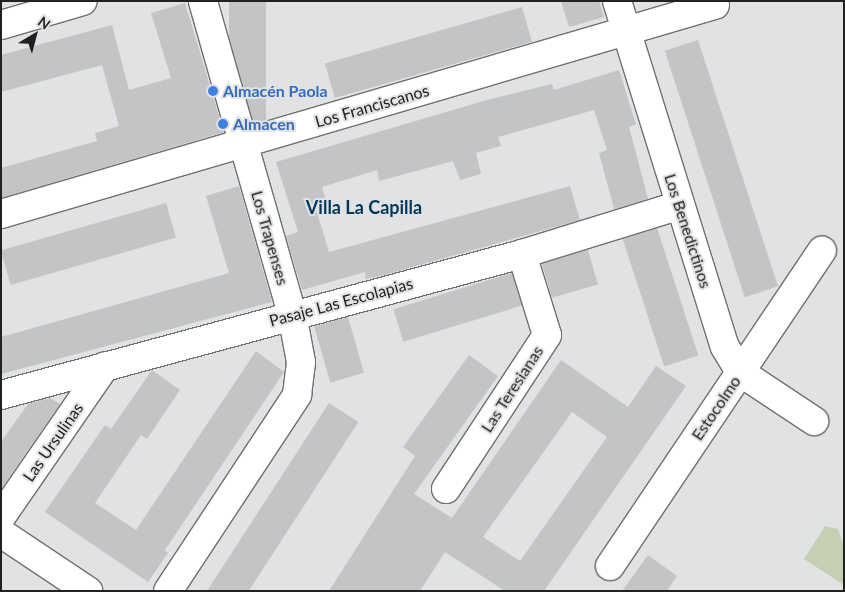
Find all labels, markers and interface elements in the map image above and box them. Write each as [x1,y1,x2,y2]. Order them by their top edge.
north arrow [10,10,60,60]
text: N [35,13,54,33]
place label: Almacén Paola [223,81,328,101]
street label: Los Franciscanos [313,81,431,131]
marker: Almacén Paola [207,85,219,97]
place label: Almacen [233,114,295,134]
marker: Almacen [217,118,229,130]
street label: Los Benedictinos [660,171,716,291]
street label: Los Trapenses [247,188,293,288]
district label: Villa La Capilla [306,196,422,218]
street label: Pasaje Las Escolapias [267,274,415,330]
street label: Las Teresianas [477,342,547,436]
street label: Estocolmo [688,372,744,444]
street label: Las Ursulinas [19,399,87,485]

